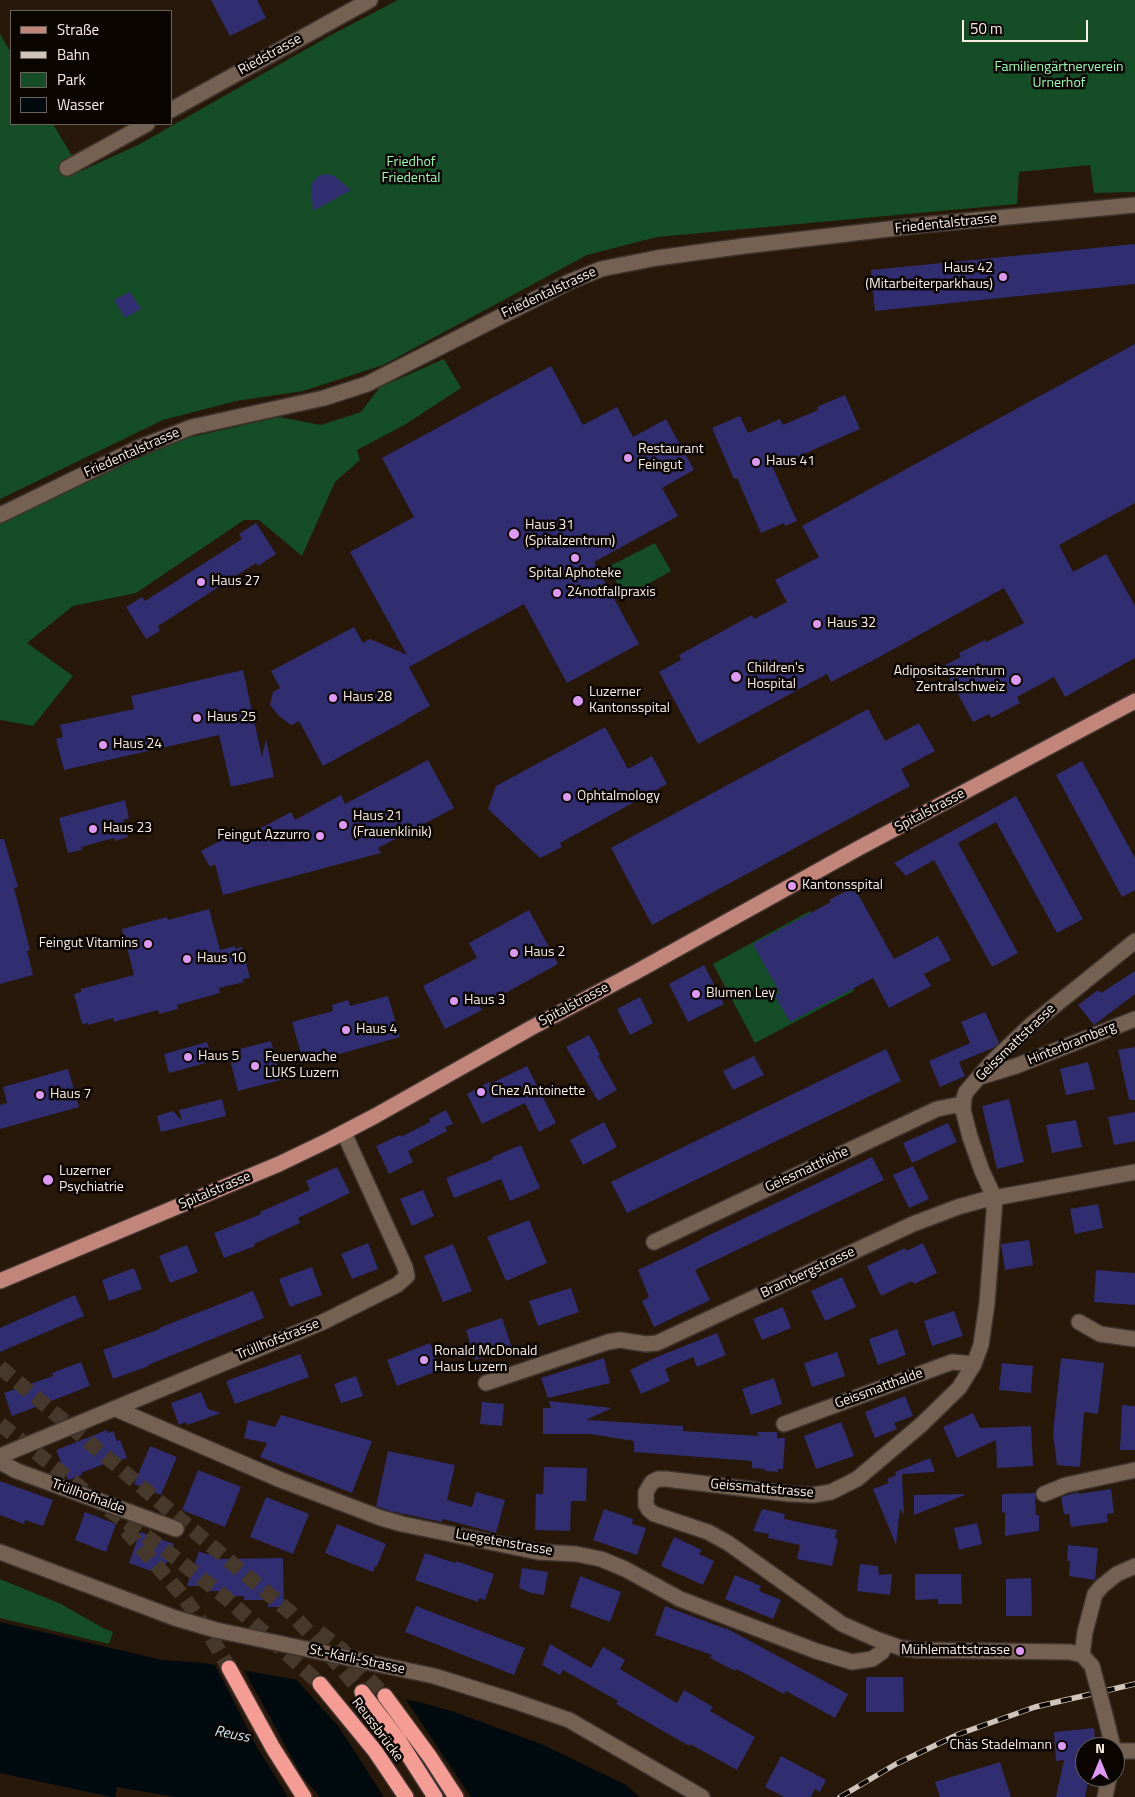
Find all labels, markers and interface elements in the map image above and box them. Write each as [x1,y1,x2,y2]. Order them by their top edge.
legend [10,10,172,125]
scale bar [965,10,1091,42]
text: 50 m [970,17,1003,40]
text: Straße [57,18,99,41]
street label: Riedstrasse [236,31,304,79]
text: Bahn [57,43,90,66]
park label: Familiengärtnerverein Urnerhof [994,60,1124,92]
text: Park [57,68,86,91]
text: Wasser [57,93,104,116]
park label: Friedhof Friedental [381,155,441,188]
street label: Friedentalstrasse [894,210,998,238]
place label: Haus 42 (Mitarbeiterparkhaus) [865,261,993,294]
street label: Friedentalstrasse [499,264,599,322]
marker: Haus 42 (Mitarbeiterparkhaus) [997,271,1009,283]
street label: Friedentalstrasse [82,424,182,482]
place label: Restaurant Feingut [638,442,704,474]
marker: Restaurant Feingut [622,452,634,464]
place label: Haus 41 [766,454,815,470]
marker: Haus 41 [750,456,762,468]
place label: Haus 31 (Spitalzentrum) [525,518,615,550]
marker: Haus 31 (Spitalzentrum) [507,527,521,541]
marker: Spital Aphoteke [569,552,581,564]
place label: Spital Aphoteke [529,566,621,582]
place label: Haus 27 [211,574,260,590]
marker: Haus 27 [195,576,207,588]
place label: 24notfallpraxis [567,585,656,601]
marker: 24notfallpraxis [551,587,563,599]
place label: Haus 32 [827,616,876,632]
marker: Haus 32 [811,618,823,630]
place label: Children's Hospital [747,661,804,694]
place label: Adipositaszentrum Zentralschweiz [894,664,1005,696]
marker: Children's Hospital [729,670,743,684]
marker: Adipositaszentrum Zentralschweiz [1009,673,1023,687]
place label: Luzerner Kantonsspital [589,685,670,718]
place label: Haus 28 [343,690,392,706]
marker: Haus 28 [327,692,339,704]
marker: Luzerner Kantonsspital [571,694,585,708]
place label: Haus 25 [207,710,256,726]
marker: Haus 25 [191,712,203,724]
place label: Haus 24 [113,737,162,753]
marker: Haus 24 [97,739,109,751]
street label: Spitalstrasse [892,786,968,836]
place label: Ophtalmology [577,789,660,805]
marker: Ophtalmology [561,791,573,803]
place label: Haus 21 (Frauenklinik) [353,809,432,842]
marker: Haus 21 (Frauenklinik) [337,819,349,831]
place label: Haus 23 [103,821,152,837]
marker: Haus 23 [87,823,99,835]
place label: Feingut Azzurro [217,828,310,844]
marker: Feingut Azzurro [314,830,326,842]
place label: Kantonsspital [802,878,883,894]
marker: Kantonsspital [786,880,798,892]
place label: Feingut Vitamins [39,936,138,952]
marker: Feingut Vitamins [142,938,154,950]
place label: Haus 2 [524,945,565,961]
marker: Haus 2 [508,947,520,959]
place label: Haus 10 [197,951,246,967]
marker: Haus 10 [181,953,193,965]
street label: Spitalstrasse [536,980,612,1030]
place label: Blumen Ley [706,986,775,1002]
marker: Blumen Ley [690,988,702,1000]
place label: Haus 3 [464,993,505,1009]
marker: Haus 3 [448,995,460,1007]
street label: Geissmattstrasse [973,1001,1059,1085]
street label: Hinterbramberg [1025,1019,1119,1069]
place label: Haus 4 [356,1022,397,1038]
marker: Haus 4 [340,1024,352,1036]
place label: Haus 5 [198,1049,239,1065]
place label: Feuerwache LUKS Luzern [265,1050,339,1082]
marker: Haus 5 [182,1051,194,1063]
marker: Feuerwache LUKS Luzern [249,1060,261,1072]
place label: Chez Antoinette [491,1084,585,1100]
marker: Chez Antoinette [475,1086,487,1098]
place label: Haus 7 [50,1087,91,1103]
marker: Haus 7 [34,1089,46,1101]
street label: Geissmatthöhe [763,1143,851,1197]
place label: Luzerner Psychiatrie [59,1164,124,1196]
street label: Spitalstrasse [176,1168,254,1214]
marker: Luzerner Psychiatrie [41,1173,55,1187]
street label: Brambergstrasse [758,1244,858,1302]
street label: Trüllhofstrasse [234,1316,322,1364]
place label: Ronald McDonald Haus Luzern [434,1344,538,1376]
marker: Ronald McDonald Haus Luzern [418,1354,430,1366]
street label: Geissmatthalde [833,1365,925,1413]
street label: Trüllhofhalde [49,1476,127,1518]
street label: Geissmattstrasse [710,1476,814,1502]
street label: Luegetenstrasse [454,1526,554,1560]
street label: St.-Karli-Strasse [308,1642,406,1678]
place label: Mühlemattstrasse [901,1643,1010,1659]
marker: Mühlemattstrasse [1014,1645,1026,1657]
street label: Reussbrücke [348,1695,406,1765]
water label: Reuss [213,1723,251,1747]
north arrow [1075,1737,1125,1787]
text: N [1095,1737,1105,1758]
place label: Chäs Stadelmann [949,1738,1052,1754]
marker: Chäs Stadelmann [1056,1740,1068,1752]

